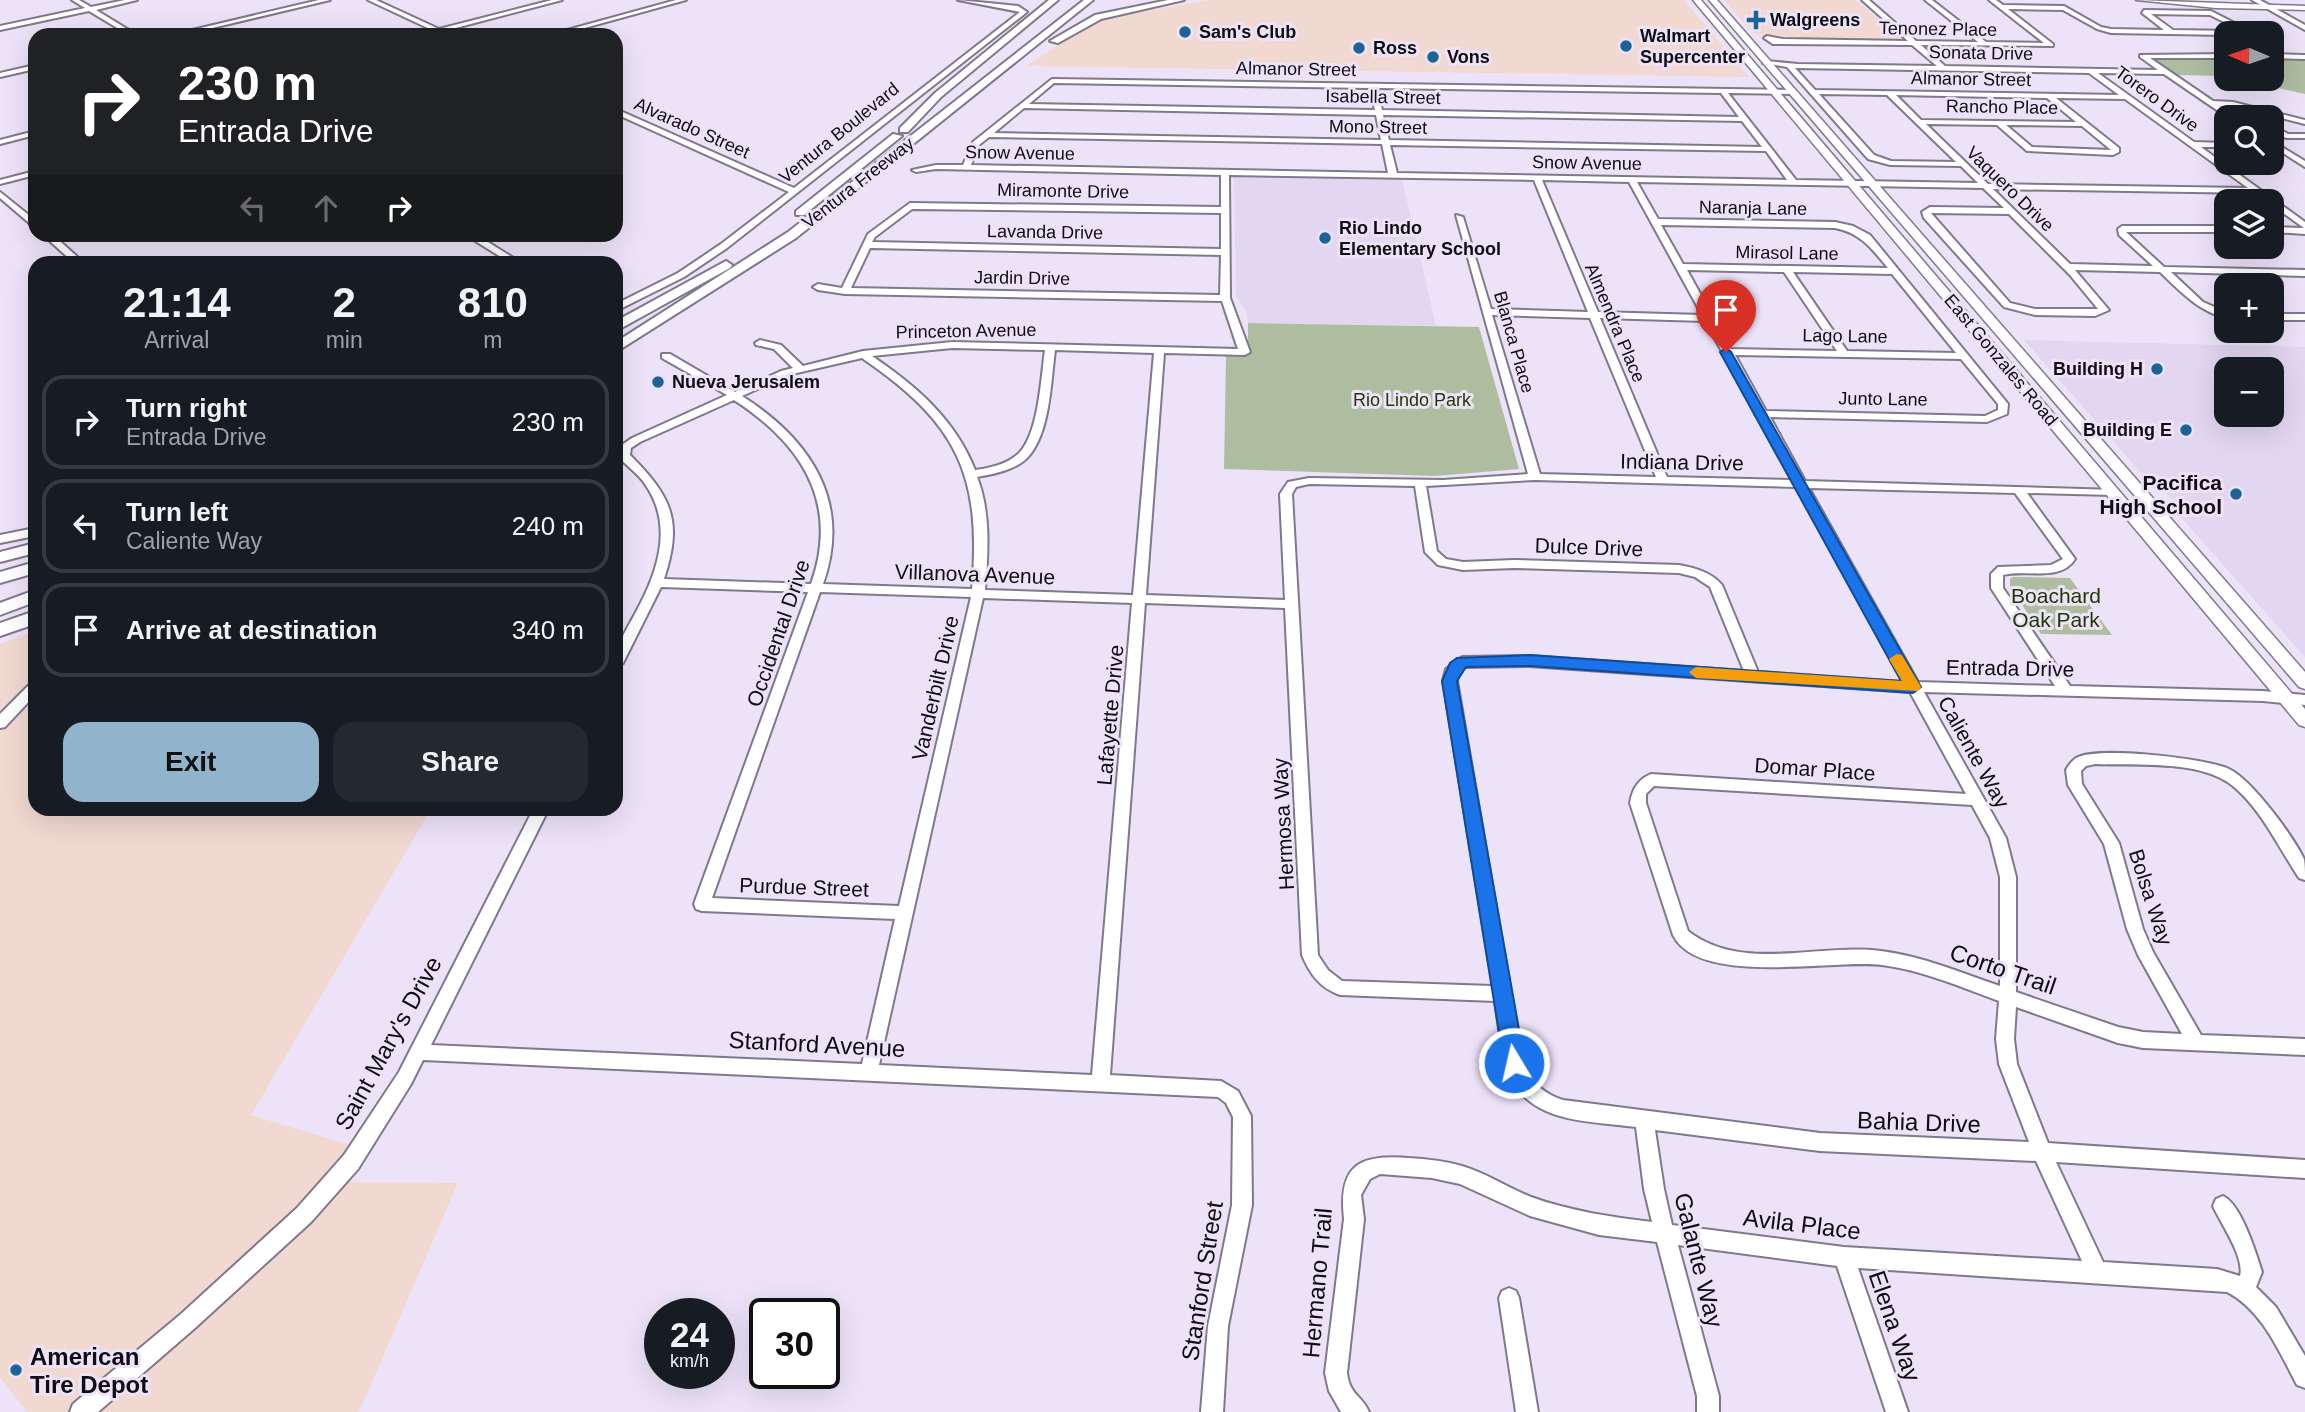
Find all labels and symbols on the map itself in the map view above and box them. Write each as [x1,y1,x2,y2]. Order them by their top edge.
place label: Walgreens [1770,10,1860,30]
marker: Walgreens [1748,12,1764,28]
street label: Tenonez Place [1879,18,1997,40]
north arrow [2214,21,2284,91]
place label: Sam's Club [1199,22,1296,42]
marker: Sam's Club [1177,24,1193,40]
place label: Walmart Supercenter [1640,26,1745,67]
place label: Ross [1373,38,1417,58]
marker: Walmart Supercenter [1618,38,1634,54]
marker: Ross [1351,40,1367,56]
street label: Sonata Drive [1929,42,2033,64]
place label: Vons [1447,47,1490,67]
marker: Vons [1425,49,1441,65]
street label: Almanor Street [1236,58,1356,80]
street label: Torero Drive [2111,62,2203,136]
street label: Almanor Street [1911,68,2031,90]
street label: Ventura Boulevard [775,79,903,187]
street label: Isabella Street [1325,86,1441,108]
street label: Alvarado Street [631,94,753,162]
street label: Rancho Place [1946,96,2058,118]
street label: Mono Street [1329,116,1427,138]
street label: Ventura Freeway [798,133,918,233]
street label: Snow Avenue [965,142,1075,164]
street label: Vaquero Drive [1962,142,2058,236]
street label: Snow Avenue [1532,152,1642,174]
street label: Miramonte Drive [997,180,1129,202]
street label: Naranja Lane [1699,197,1807,219]
place label: Rio Lindo Elementary School [1339,218,1501,259]
street label: Lavanda Drive [987,221,1103,243]
marker: Rio Lindo Elementary School [1317,230,1333,246]
street label: Mirasol Lane [1735,242,1839,264]
street label: Almendra Place [1581,261,1649,385]
street label: Jardin Drive [974,267,1070,289]
pin [1696,280,1756,352]
street label: Blanca Place [1490,289,1538,395]
street label: East Gonzales Road [1940,290,2062,430]
street label: Princeton Avenue [895,320,1037,342]
street label: Lago Lane [1802,325,1888,347]
place label: Building H [2053,359,2143,379]
marker: Building H [2149,361,2165,377]
place label: Nueva Jerusalem [672,372,820,392]
marker: Nueva Jerusalem [650,374,666,390]
street label: Junto Lane [1838,388,1928,410]
park label: Rio Lindo Park [1353,390,1472,410]
place label: Building E [2083,420,2172,440]
marker: Building E [2178,422,2194,438]
street label: Indiana Drive [1620,449,1744,475]
place label: Pacifica High School [2100,471,2222,518]
marker: Pacifica High School [2228,486,2244,502]
street label: Dulce Drive [1534,534,1644,560]
street label: Occidental Drive [742,556,814,710]
street label: Villanova Avenue [894,560,1056,588]
park label: Boachard Oak Park [2011,584,2101,631]
street label: Vanderbilt Drive [907,613,963,763]
street label: Lafayette Drive [1092,644,1128,786]
street label: Entrada Drive [1946,655,2074,681]
street label: Caliente Way [1934,692,2014,812]
street label: Domar Place [1754,753,1876,785]
street label: Hermosa Way [1268,757,1298,891]
street label: Bolsa Way [2125,846,2177,948]
street label: Purdue Street [739,873,869,901]
street label: Corto Trail [1946,938,2060,1000]
street label: Saint Mary's Drive [329,952,447,1134]
street label: Stanford Avenue [728,1026,906,1062]
position arrow [1477,1026,1551,1100]
street label: Bahia Drive [1857,1106,1981,1138]
street label: Galante Way [1669,1190,1729,1330]
street label: Stanford Street [1176,1199,1228,1363]
street label: Avila Place [1742,1203,1862,1245]
street label: Hermano Trail [1297,1207,1337,1359]
street label: Elena Way [1863,1267,1927,1385]
speed limit sign: 30 [749,1298,840,1389]
place label: American Tire Depot [30,1343,148,1398]
marker: American Tire Depot [8,1362,24,1378]

